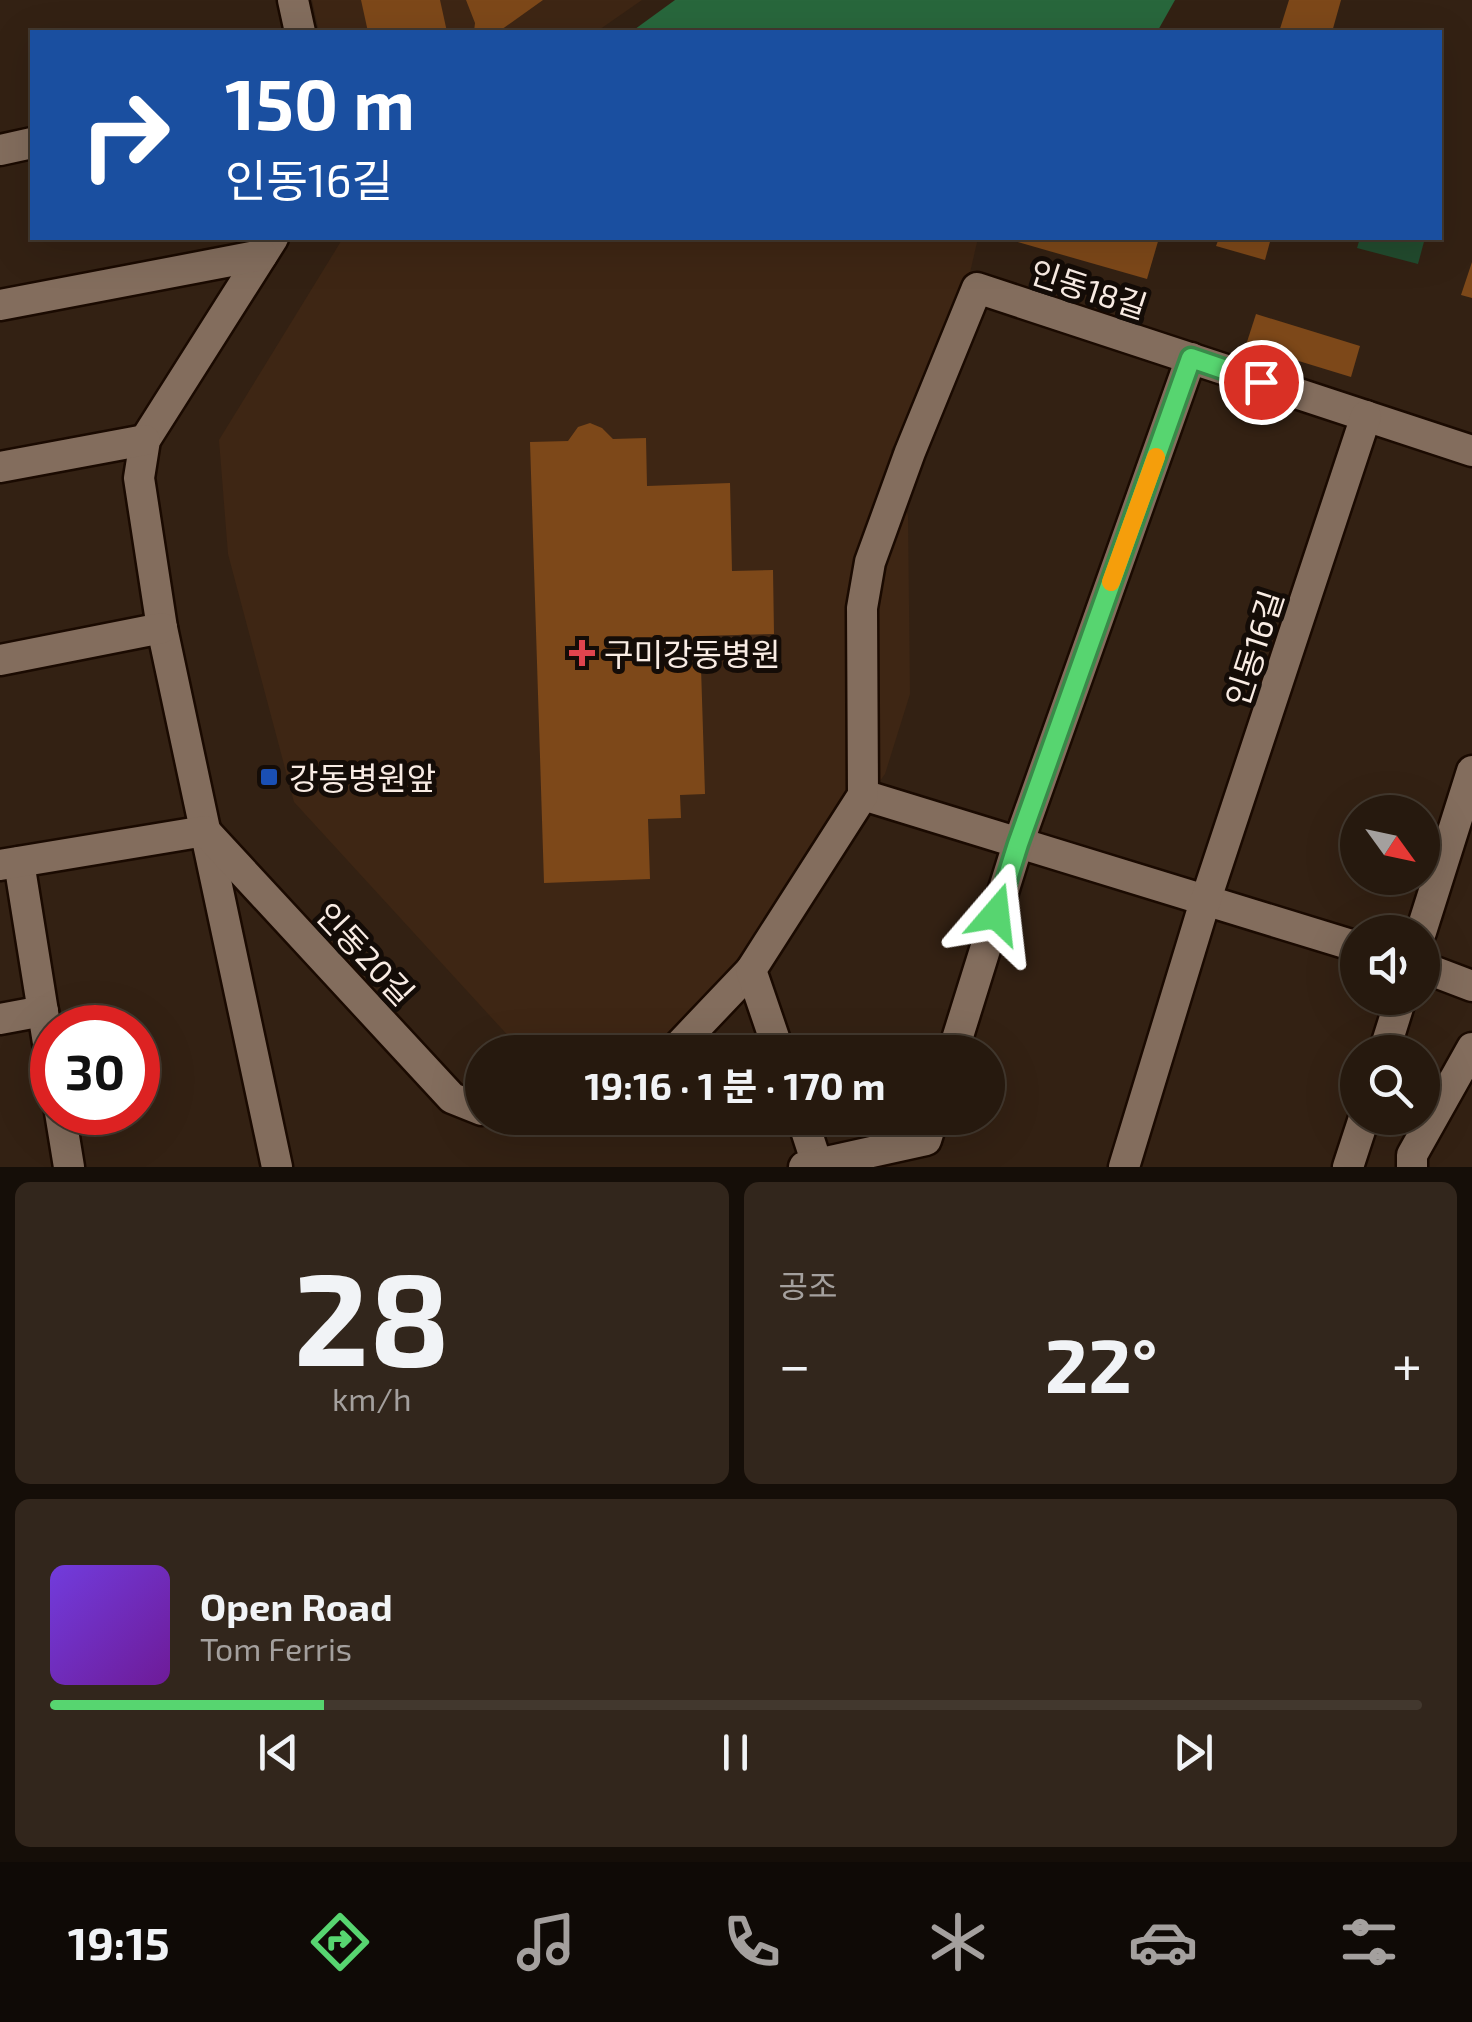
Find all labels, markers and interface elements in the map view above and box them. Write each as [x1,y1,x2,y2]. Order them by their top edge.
text: 150 m [225,60,415,144]
icon: right [60,70,190,200]
text: 인동16길 [225,152,393,206]
street label: 인동18길 [1026,251,1152,325]
pin [1219,340,1304,425]
icon: arrive [1234,355,1289,410]
street label: 인동16길 [1216,585,1290,711]
place label: 구미강동병원 [604,634,781,672]
marker: 구미강동병원 [569,640,595,666]
place label: 강동병원앞 [289,758,436,796]
marker: 강동병원앞 [258,766,280,788]
north arrow [1340,795,1440,895]
map controls [1340,795,1440,1135]
position arrow [944,862,1048,966]
street label: 인동20길 [309,894,423,1012]
button: sound [1340,915,1440,1015]
speed limit sign: 30 [30,1005,160,1135]
button: search [1340,1035,1440,1135]
text: 19:16 · 1 분 · 170 m [584,1062,886,1108]
text: 28 [293,1236,450,1392]
text: 공조 [779,1266,837,1304]
text: 22° [1045,1318,1158,1408]
text: − [779,1330,811,1396]
text: + [1392,1330,1422,1396]
text: km/h [332,1379,411,1417]
text: Open Road [200,1583,393,1629]
text: Tom Ferris [200,1629,352,1667]
icon: previous [251,1725,306,1780]
icon: pause [708,1725,763,1780]
icon: next [1166,1725,1221,1780]
icon: directions [305,1907,375,1977]
icon: music [511,1907,581,1977]
icon: phone [717,1907,787,1977]
icon: climate [923,1907,993,1977]
icon: car [1128,1907,1198,1977]
icon: filters [1334,1907,1404,1977]
text: 19:15 [68,1915,170,1969]

